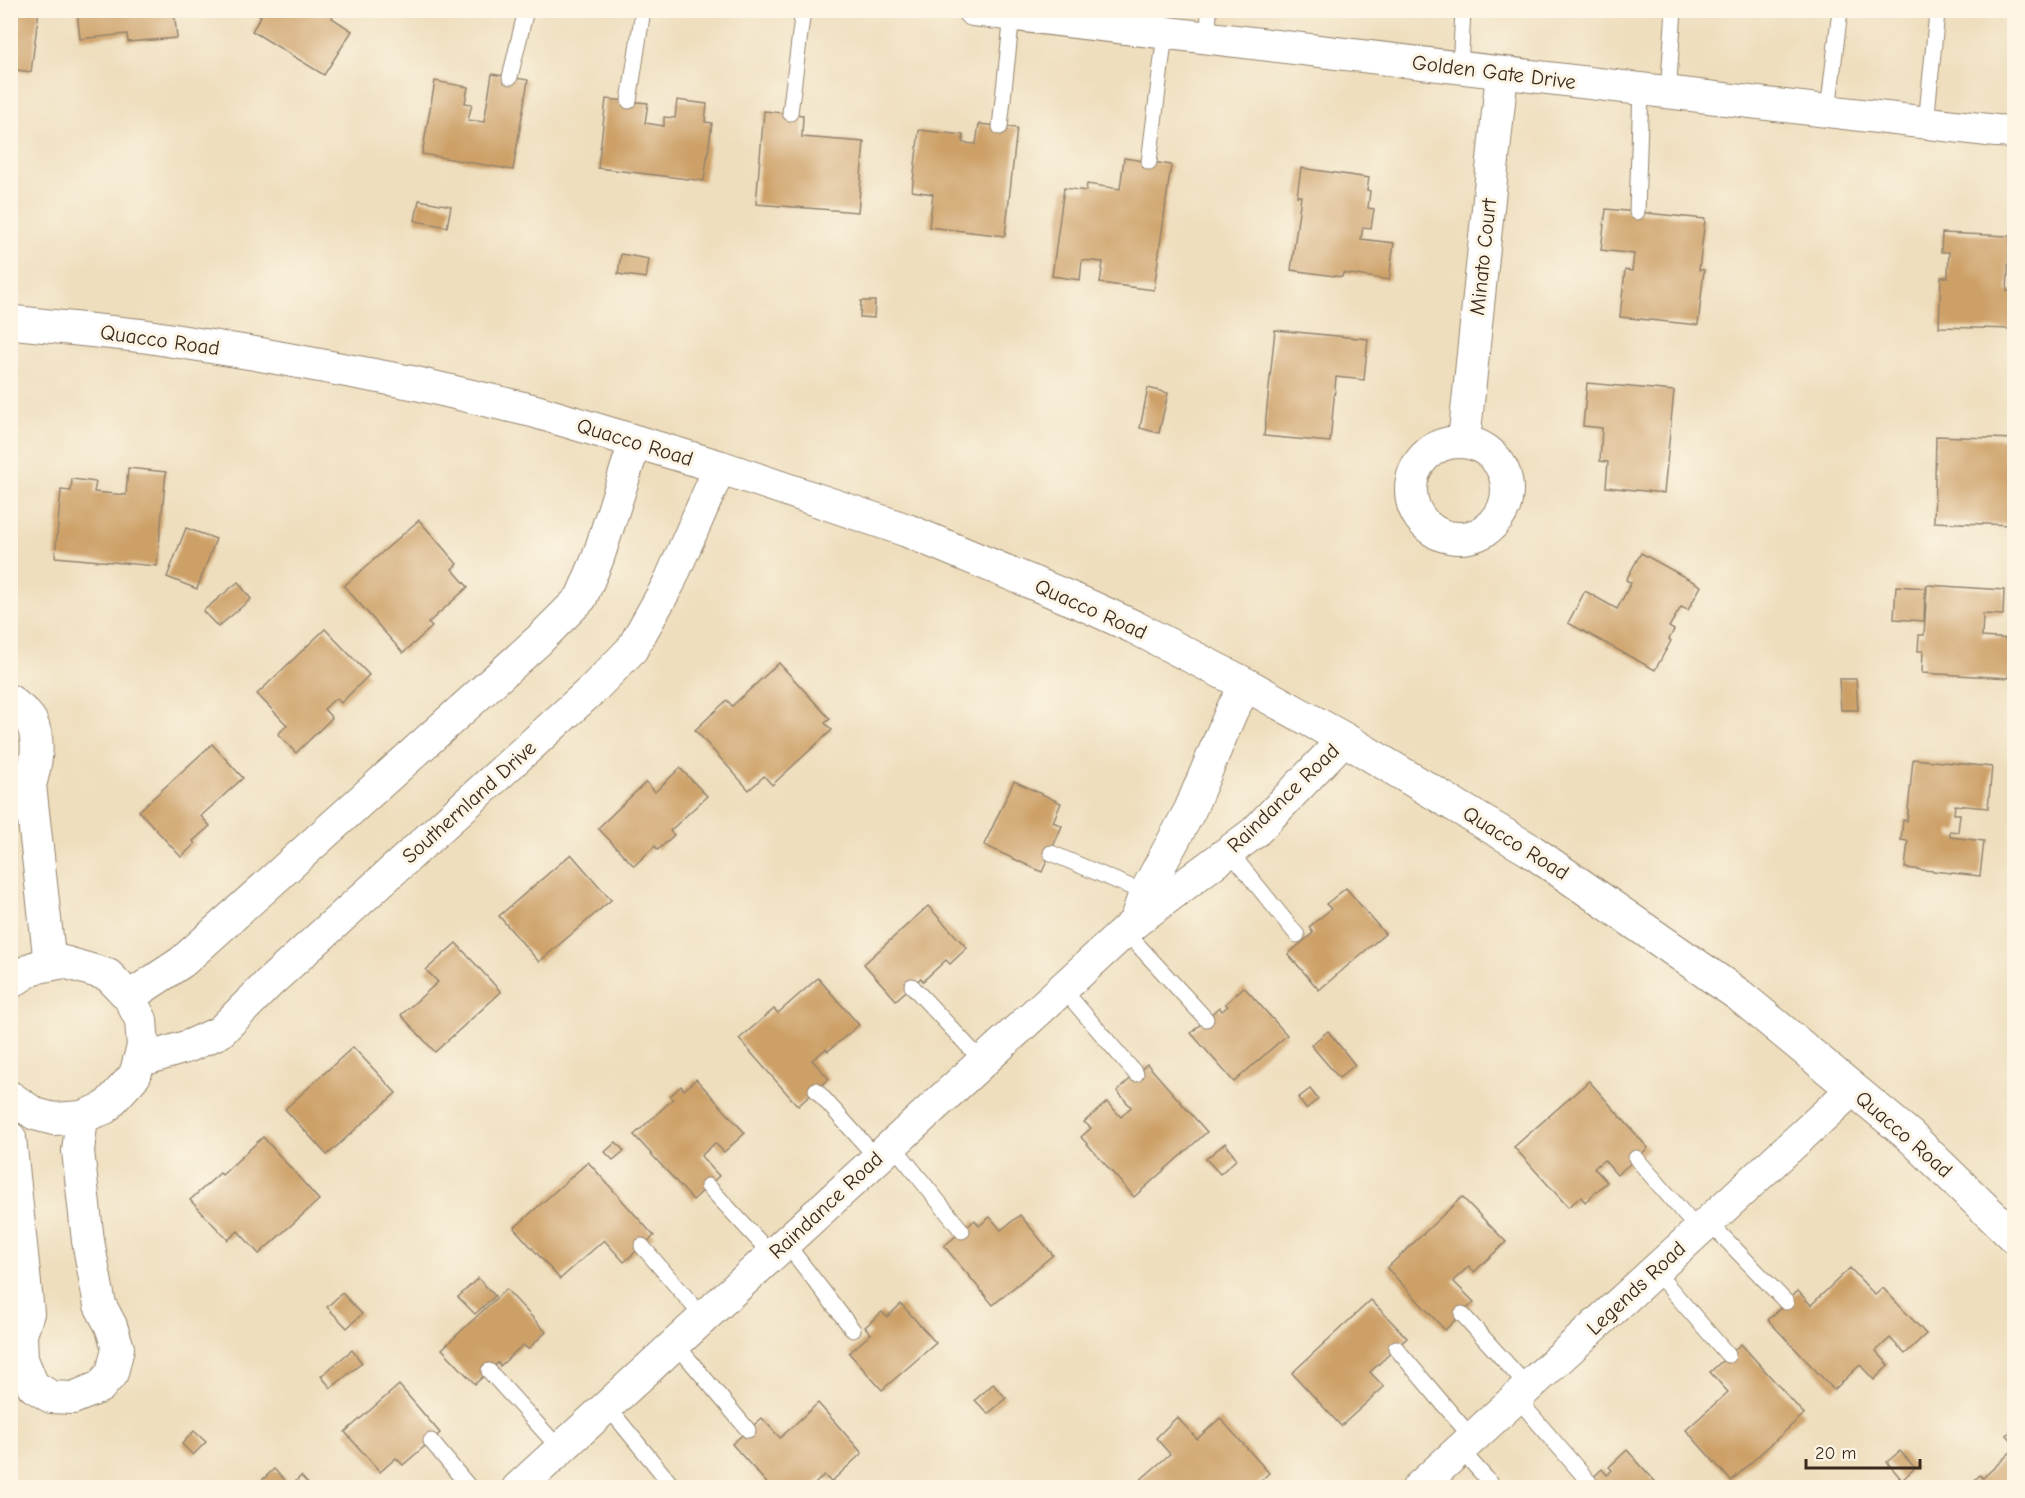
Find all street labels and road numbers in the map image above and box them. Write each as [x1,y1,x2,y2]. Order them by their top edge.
street label: Golden Gate Drive [1411,50,1577,94]
street label: Minato Court [1465,196,1501,317]
street label: Quacco Road [99,320,221,360]
street label: Quacco Road [574,413,696,471]
street label: Quacco Road [1031,574,1151,644]
street label: Southernland Drive [397,736,541,868]
street label: Raindance Road [1222,739,1344,857]
street label: Quacco Road [1459,801,1573,885]
street label: Quacco Road [1851,1086,1957,1182]
street label: Raindance Road [764,1146,888,1264]
street label: Legends Road [1582,1236,1690,1340]

